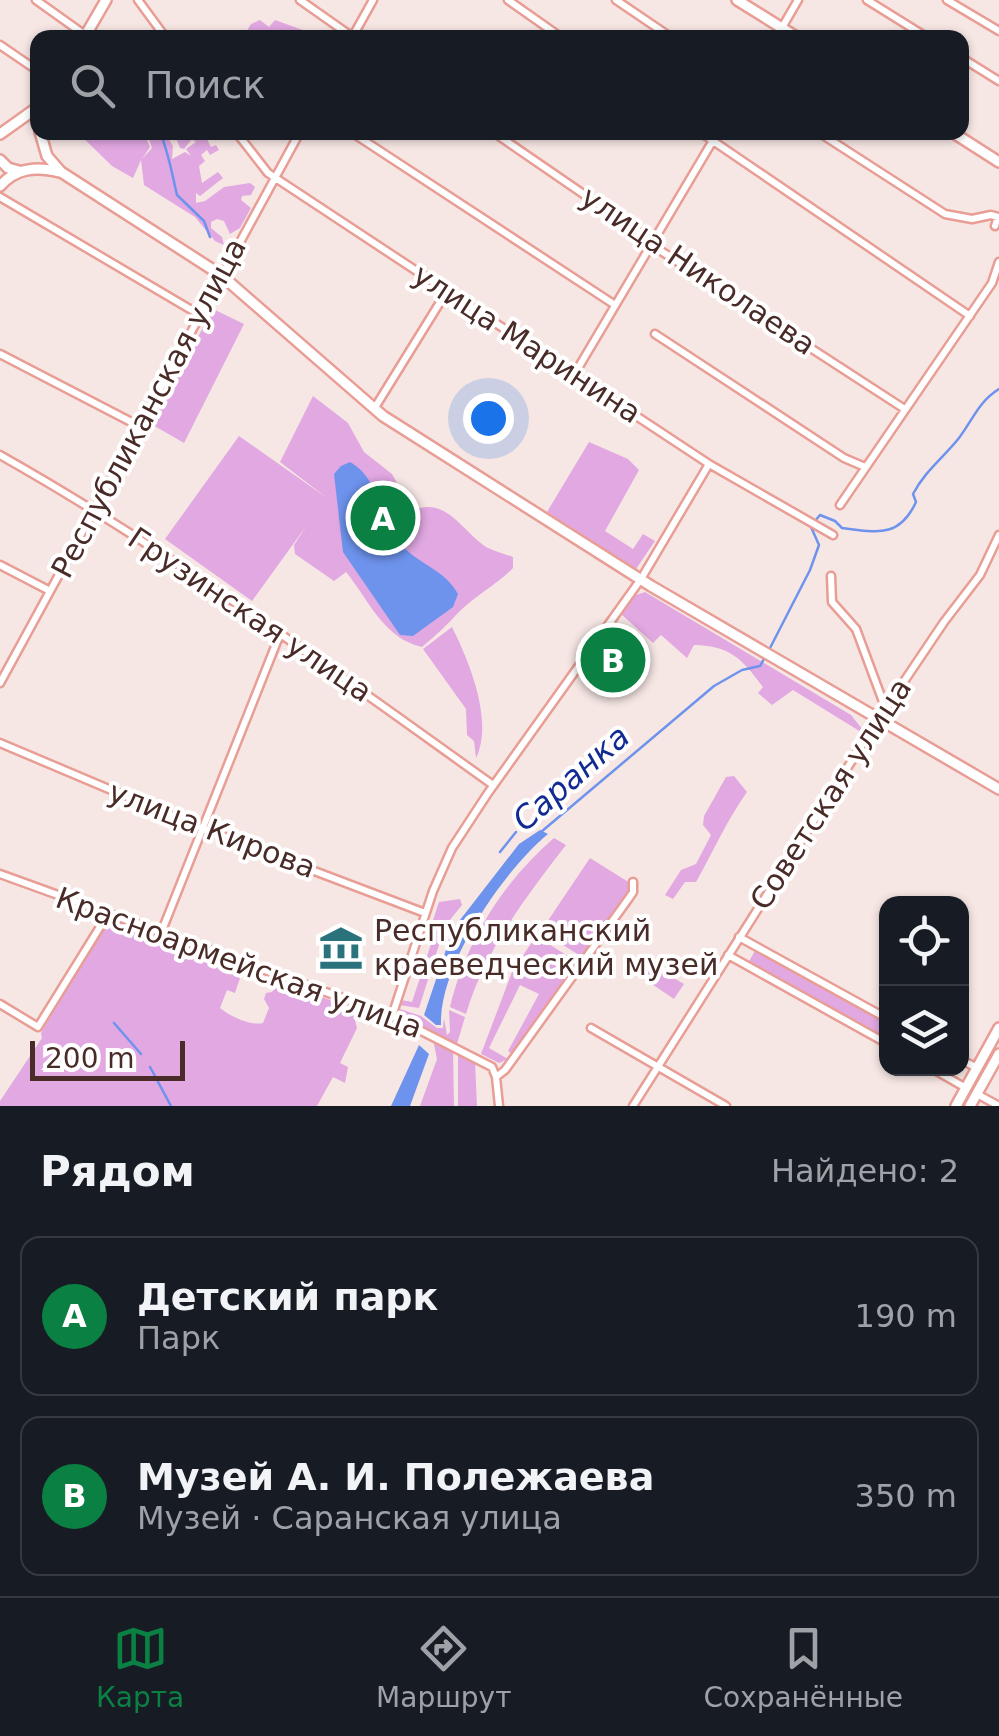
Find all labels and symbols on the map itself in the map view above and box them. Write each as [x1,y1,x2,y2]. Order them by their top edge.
street label: улица Николаева [574,179,822,362]
street label: Республиканская улица [44,232,253,584]
street label: улица Маринина [407,257,648,430]
your location [463,393,514,444]
pin: A [350,480,416,556]
street label: Грузинская улица [122,520,379,709]
pin: B [580,622,646,698]
street label: Советская улица [743,672,918,916]
water label: Саранка [505,717,637,839]
street label: улица Кирова [104,774,321,885]
street label: Красноармейская улица [51,880,427,1045]
place label: Республиканский краеведческий музей [374,913,719,982]
museum icon: Республиканский краеведческий музей [317,924,365,972]
scale bar [30,1036,185,1080]

